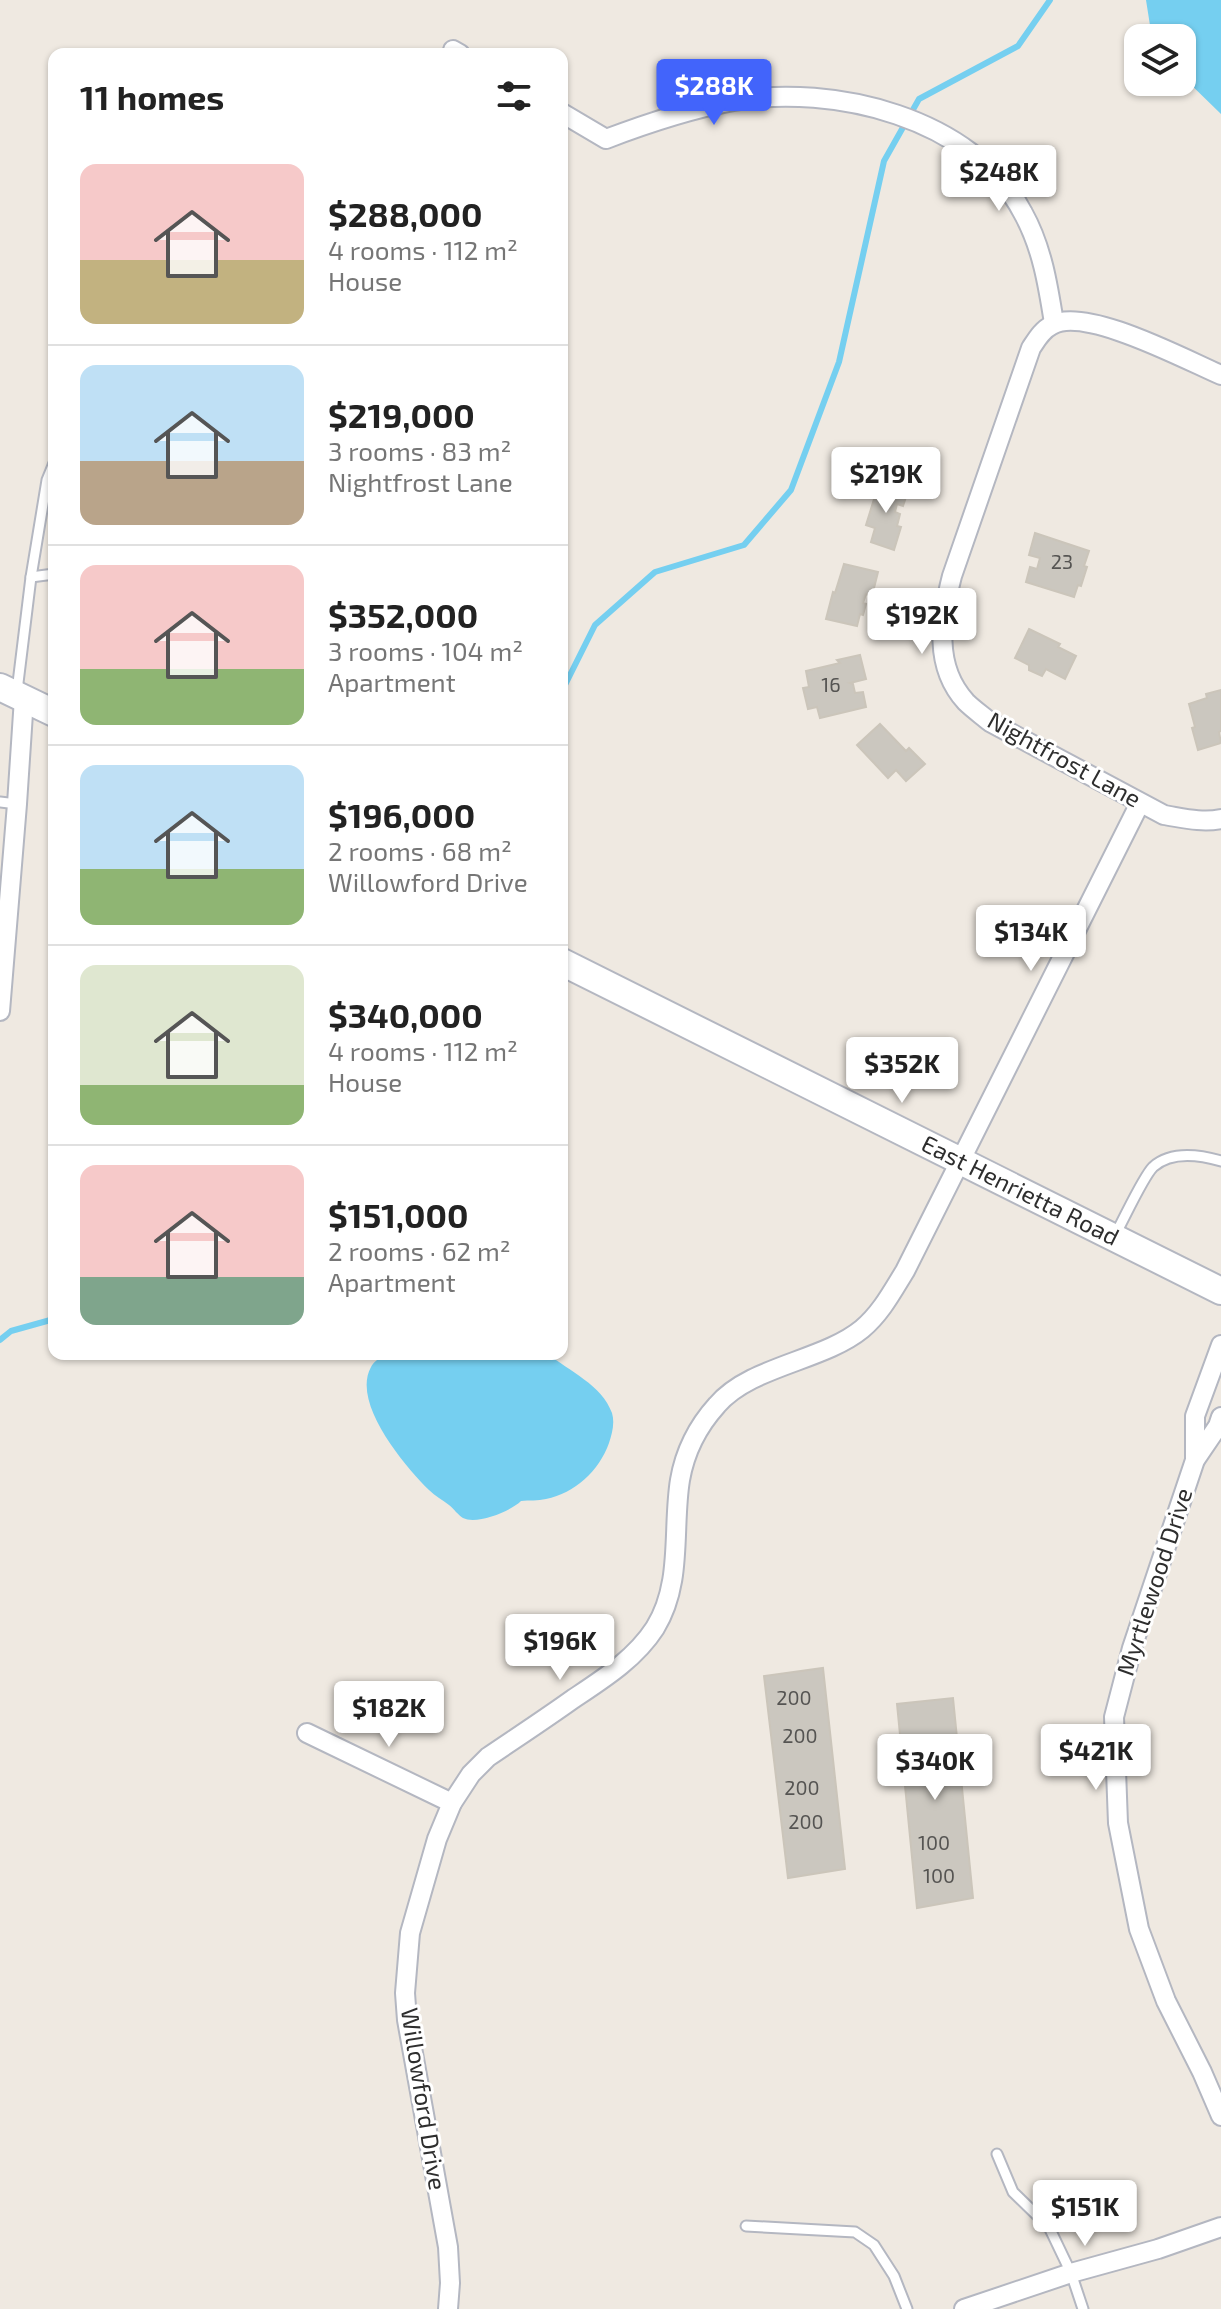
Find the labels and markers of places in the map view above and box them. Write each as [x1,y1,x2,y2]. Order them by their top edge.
pin: $288K [658,59,770,127]
pin: $248K [943,145,1055,213]
pin: $219K [830,447,942,515]
pin: $192K [866,588,978,656]
pin: $134K [975,905,1087,973]
pin: $352K [846,1037,958,1105]
pin: $196K [504,1614,616,1682]
pin: $182K [333,1681,445,1749]
pin: $421K [1040,1724,1152,1792]
pin: $340K [879,1734,991,1802]
pin: $151K [1029,2180,1141,2248]

